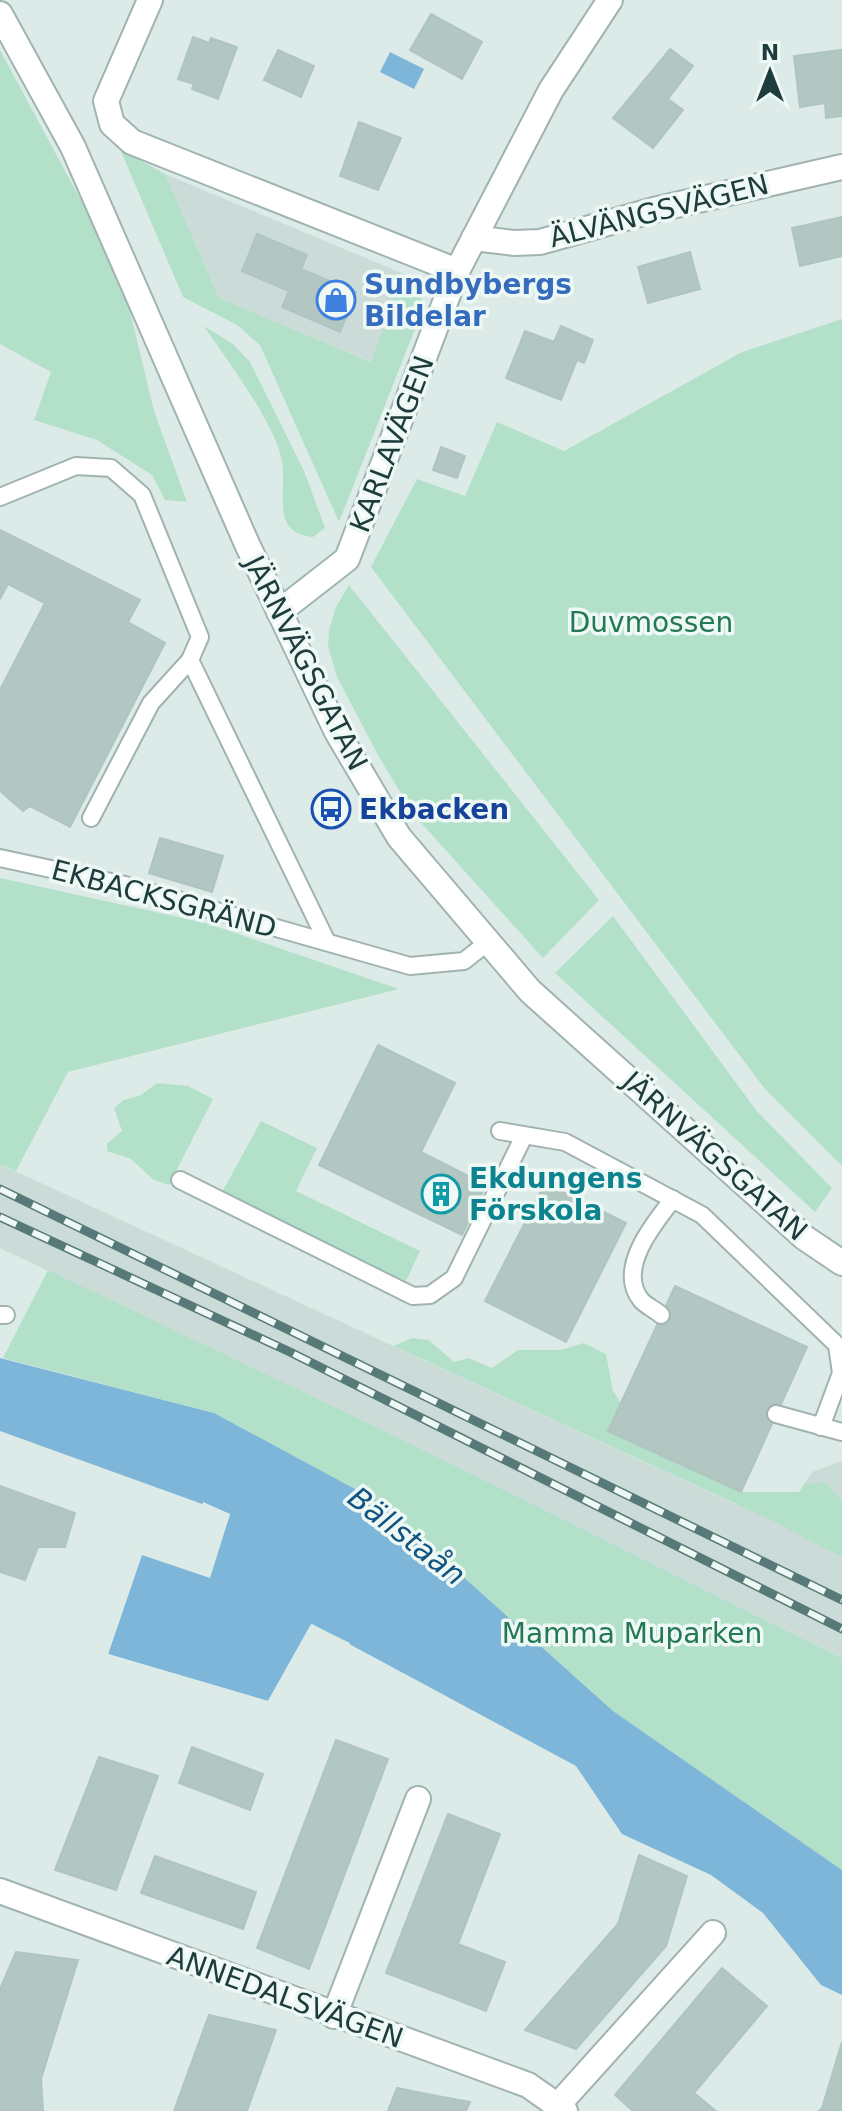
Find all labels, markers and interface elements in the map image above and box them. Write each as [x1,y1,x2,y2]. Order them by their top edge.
north arrow [730,32,810,112]
text: N [761,40,779,65]
street label: ÄLVÄNGSVÄGEN [546,168,772,254]
place label: Sundbybergs Bildelar [364,268,572,333]
shop icon: Sundbybergs Bildelar [315,279,357,321]
street label: KARLAVÄGEN [343,351,441,537]
street label: JÄRNVÄGSGATAN [237,548,374,776]
park label: Duvmossen [569,606,733,639]
bus stop icon: Ekbacken [310,788,352,830]
place label: Ekbacken [359,793,509,826]
street label: EKBACKSGRÄND [48,853,280,945]
street label: JÄRNVÄGSGATAN [615,1063,814,1247]
place label: Ekdungens Förskola [469,1162,642,1227]
building icon: Ekdungens Förskola [420,1173,462,1215]
water label: Bällstaån [342,1479,472,1593]
park label: Mamma Muparken [502,1617,762,1650]
street label: ANNEDALSVÄGEN [163,1939,407,2055]

